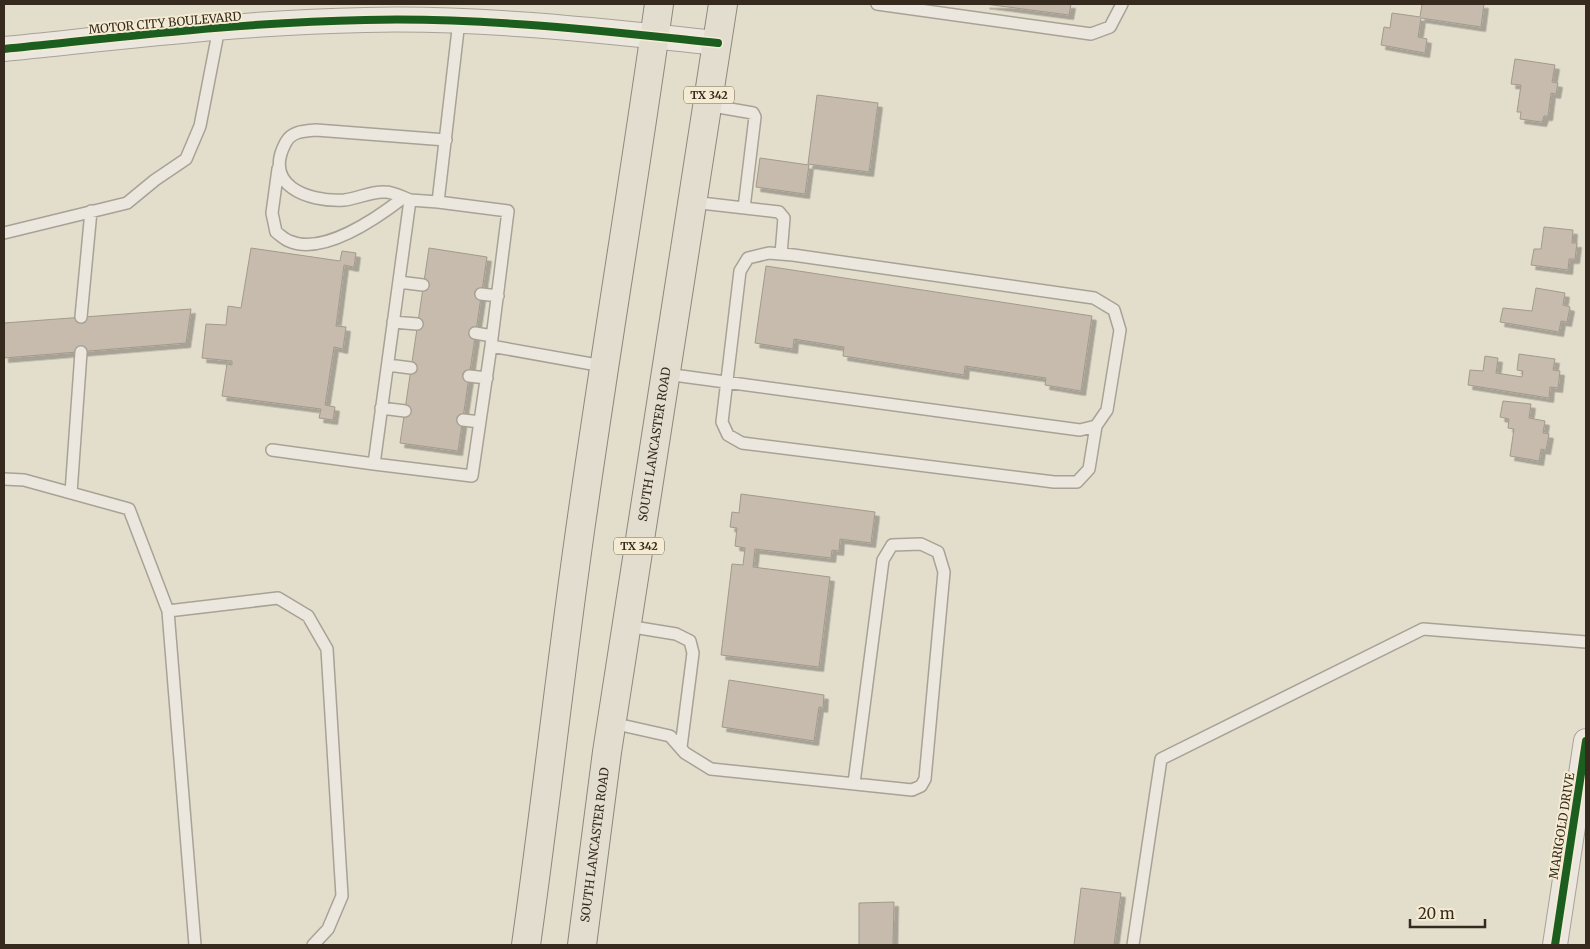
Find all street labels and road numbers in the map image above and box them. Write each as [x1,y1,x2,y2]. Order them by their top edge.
street label: MOTOR CITY BOULEVARD [88,8,242,37]
road number: TX 342 [684,86,734,104]
street label: SOUTH LANCASTER ROAD [635,366,674,523]
road number: TX 342 [614,538,664,554]
street label: SOUTH LANCASTER ROAD [577,766,612,923]
street label: MARIGOLD DRIVE [1546,771,1577,880]

